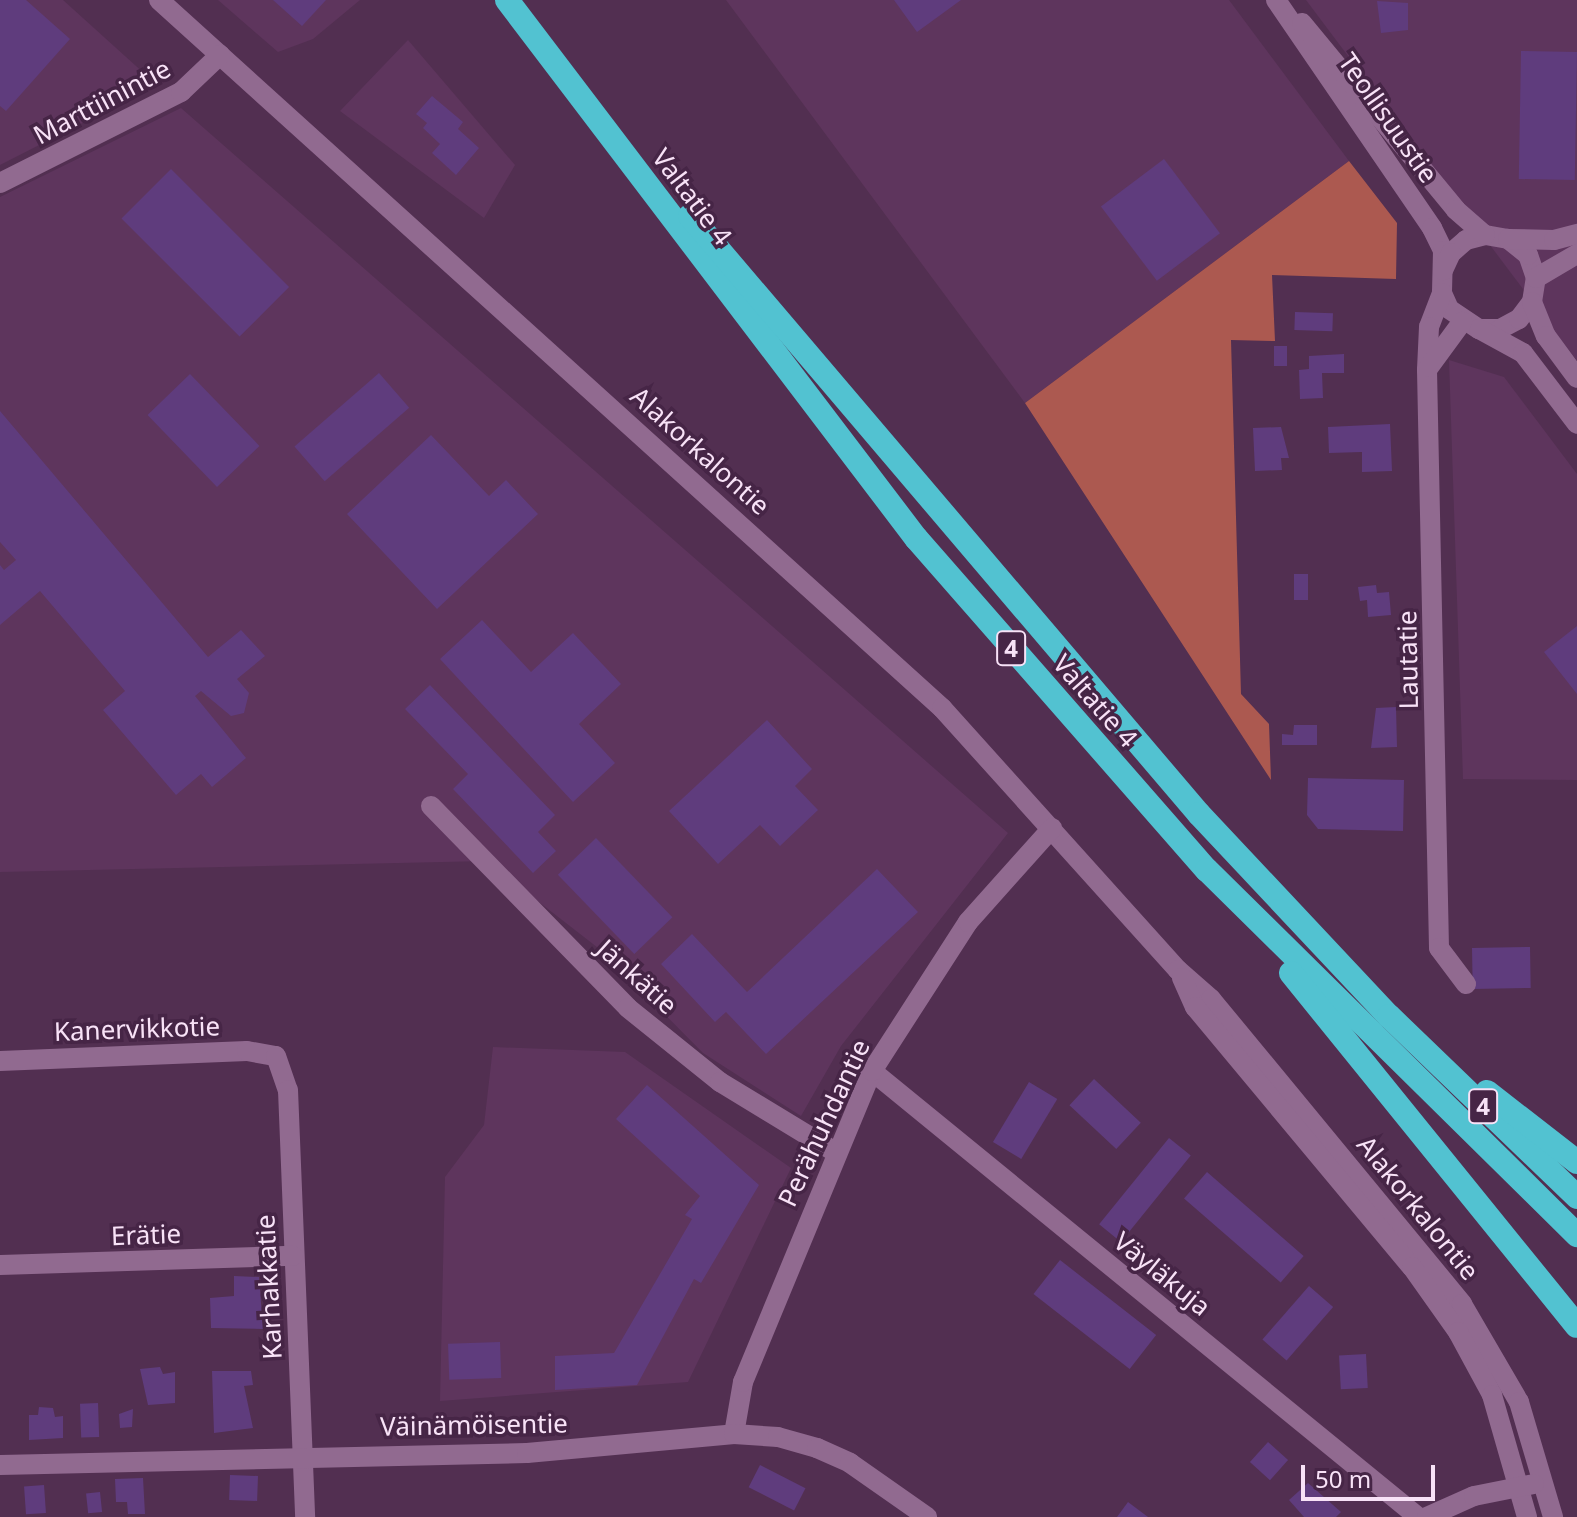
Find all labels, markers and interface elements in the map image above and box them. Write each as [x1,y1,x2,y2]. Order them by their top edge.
street label: Teollisuustie [1332,47,1444,189]
street label: Marttiinintie [28,53,176,151]
street label: Valtatie 4 [646,143,738,251]
street label: Alakorkalontie [624,381,776,521]
street label: Lautatie [1392,610,1424,710]
road number: 4 [995,628,1027,668]
street label: Valtatie 4 [1046,648,1144,754]
street label: Jänkätie [591,933,683,1021]
street label: Kanervikkotie [53,1011,221,1047]
street label: Perähuhdantie [772,1034,876,1212]
road number: 4 [1467,1086,1499,1126]
street label: Alakorkalontie [1350,1130,1486,1286]
street label: Karhakkatie [250,1214,288,1360]
street label: Erätie [110,1218,182,1252]
street label: Väyläkuja [1107,1226,1217,1322]
street label: Väinämöisentie [380,1408,568,1442]
scale bar [1305,1449,1439,1499]
text: 50 m [1315,1462,1371,1495]

